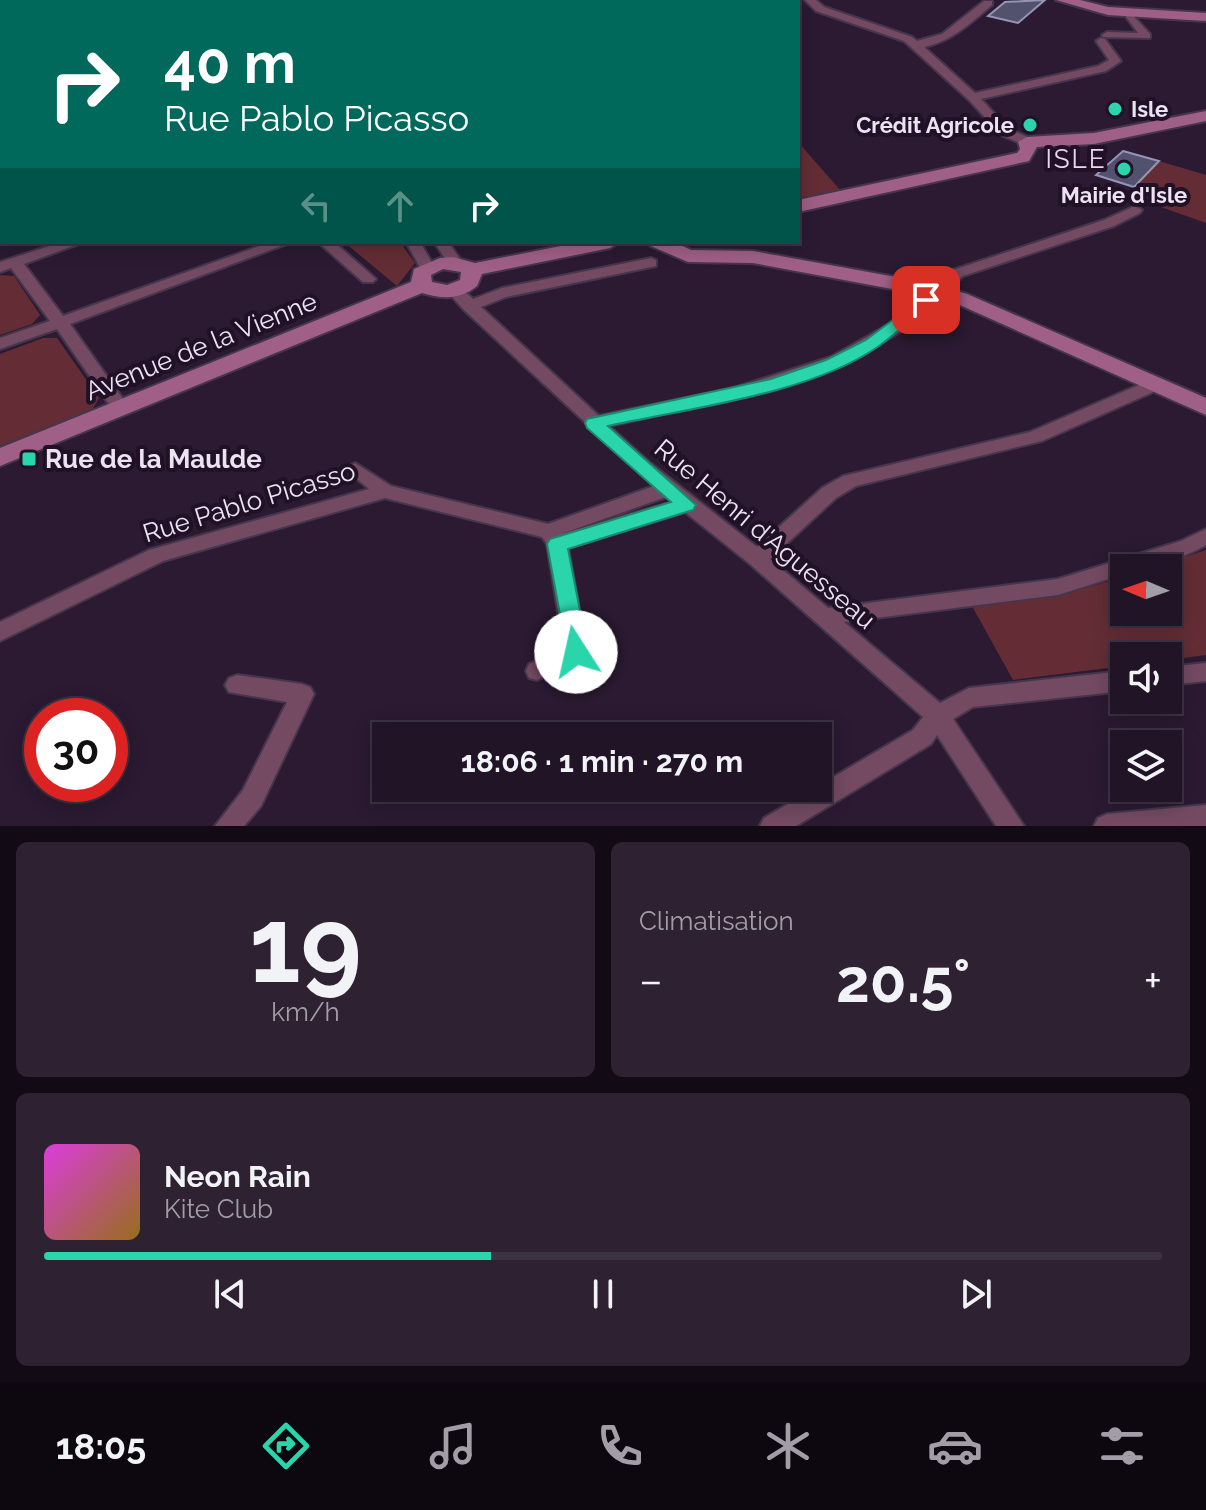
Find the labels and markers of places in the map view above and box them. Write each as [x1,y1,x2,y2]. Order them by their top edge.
place label: Isle [1131,96,1168,122]
marker: Isle [1106,100,1124,118]
place label: Crédit Agricole [856,112,1014,138]
marker: Crédit Agricole [1021,116,1039,134]
marker: Mairie d'Isle [1115,160,1133,178]
place label: Mairie d'Isle [1061,182,1187,208]
pin [892,266,960,334]
place label: Rue de la Maulde [45,444,262,474]
marker: Rue de la Maulde [20,450,38,468]

